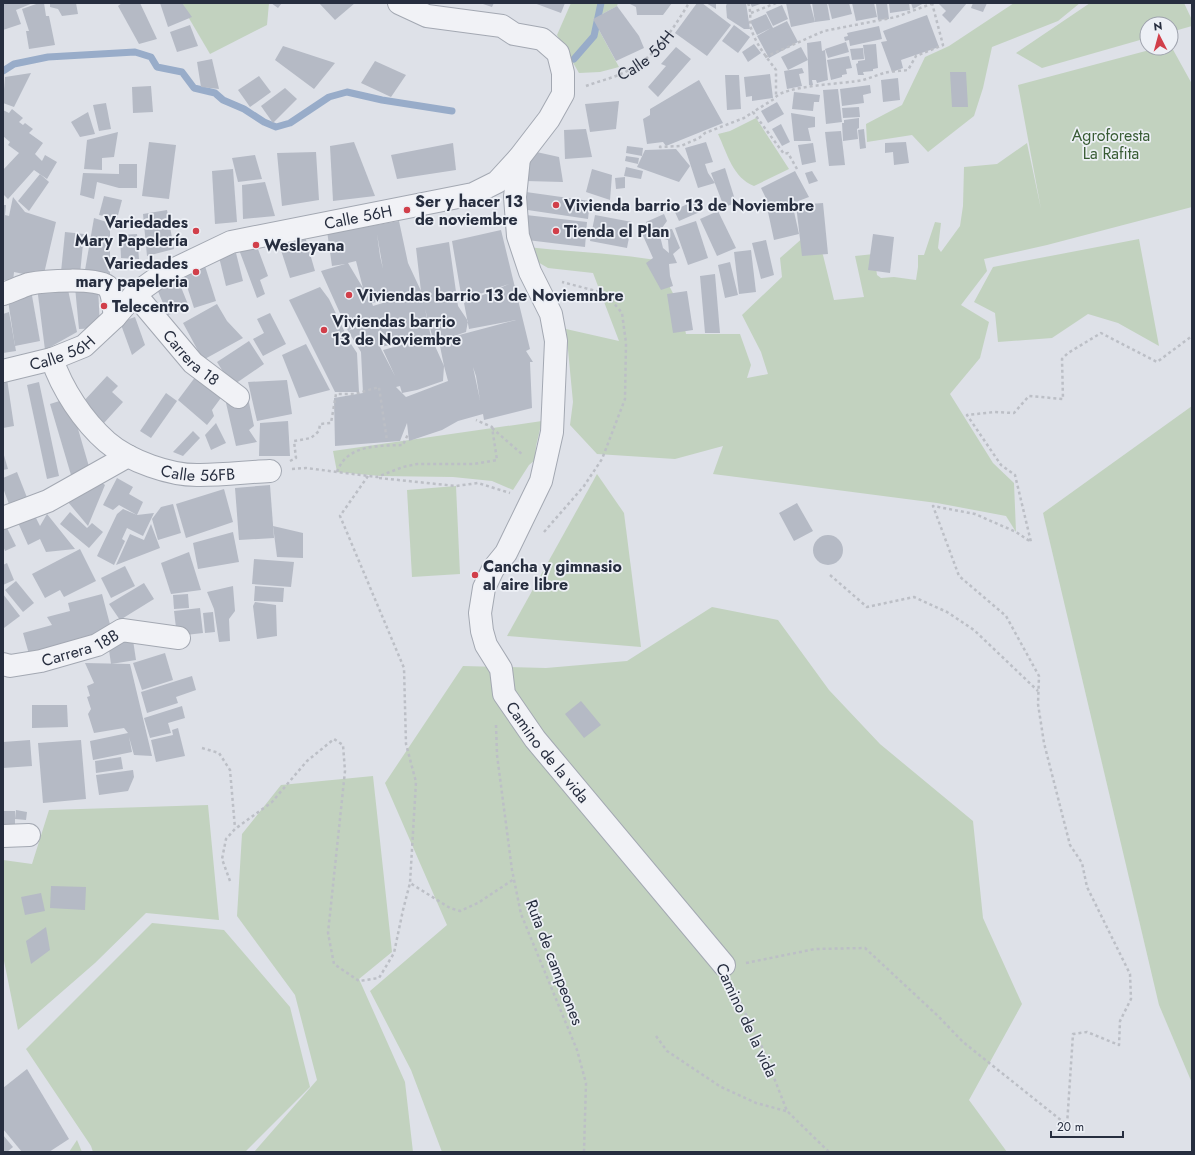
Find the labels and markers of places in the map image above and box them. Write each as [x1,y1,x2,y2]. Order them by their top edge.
place label: Ser y hacer 13 de noviembre [415,190,523,231]
place label: Vivienda barrio 13 de Noviembre [563,194,814,217]
marker: Vivienda barrio 13 de Noviembre [551,200,561,210]
marker: Ser y hacer 13 de noviembre [402,205,412,215]
place label: Variedades Mary Papelería [75,211,188,252]
place label: Tienda el Plan [564,220,669,243]
marker: Variedades Mary Papelería [191,226,201,236]
marker: Tienda el Plan [551,226,561,236]
place label: Wesleyana [264,234,344,257]
marker: Wesleyana [251,240,261,250]
place label: Variedades mary papeleria [75,252,188,293]
marker: Variedades mary papeleria [191,267,201,277]
place label: Viviendas barrio 13 de Noviemnbre [356,284,624,307]
marker: Viviendas barrio 13 de Noviemnbre [344,290,354,300]
place label: Telecentro [112,295,189,318]
marker: Telecentro [99,301,109,311]
place label: Viviendas barrio 13 de Noviembre [331,310,461,351]
marker: Viviendas barrio 13 de Noviembre [319,325,329,335]
place label: Cancha y gimnasio al aire libre [483,555,622,596]
marker: Cancha y gimnasio al aire libre [470,570,480,580]

